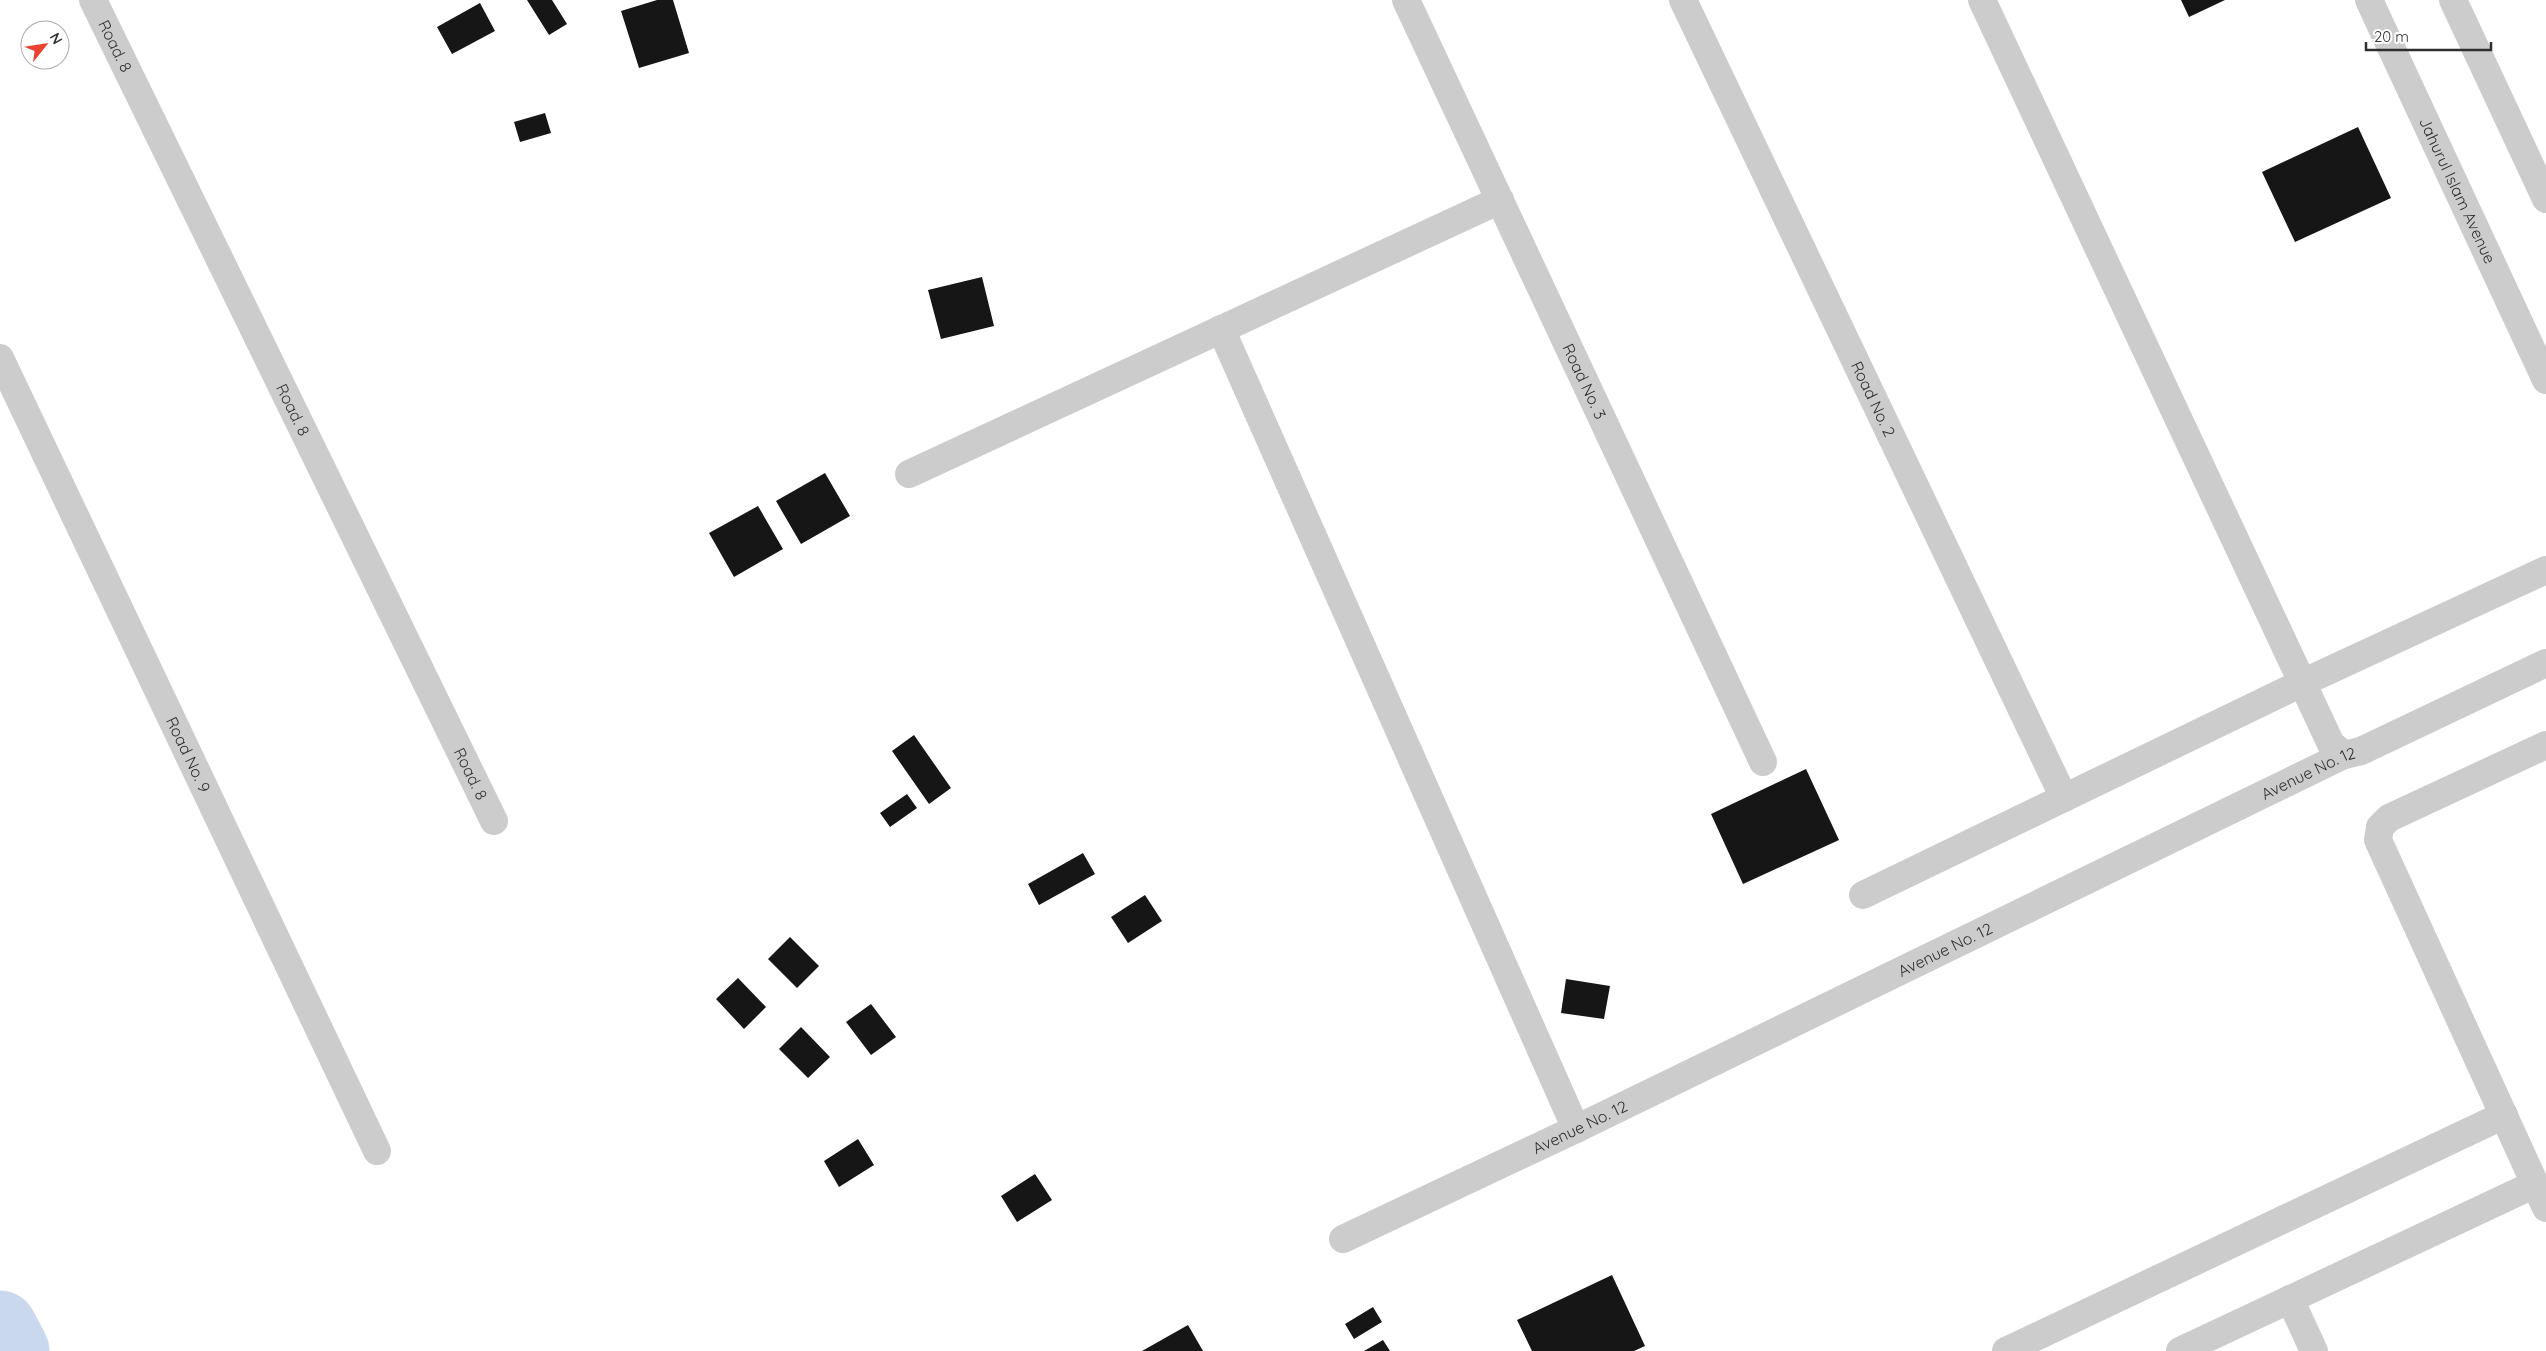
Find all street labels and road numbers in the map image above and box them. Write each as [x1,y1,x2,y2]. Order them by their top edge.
street label: Road. 8 [94,16,137,75]
street label: Jahurul Islam Avenue [2415,114,2500,267]
street label: Road No. 3 [1558,340,1611,422]
street label: Road No. 2 [1847,358,1900,440]
street label: Road. 8 [272,380,314,439]
street label: Road No. 9 [162,713,215,796]
street label: Avenue No. 12 [2258,743,2357,804]
street label: Road. 8 [450,744,492,803]
street label: Avenue No. 12 [1894,918,1996,981]
street label: Avenue No. 12 [1529,1096,1630,1158]

